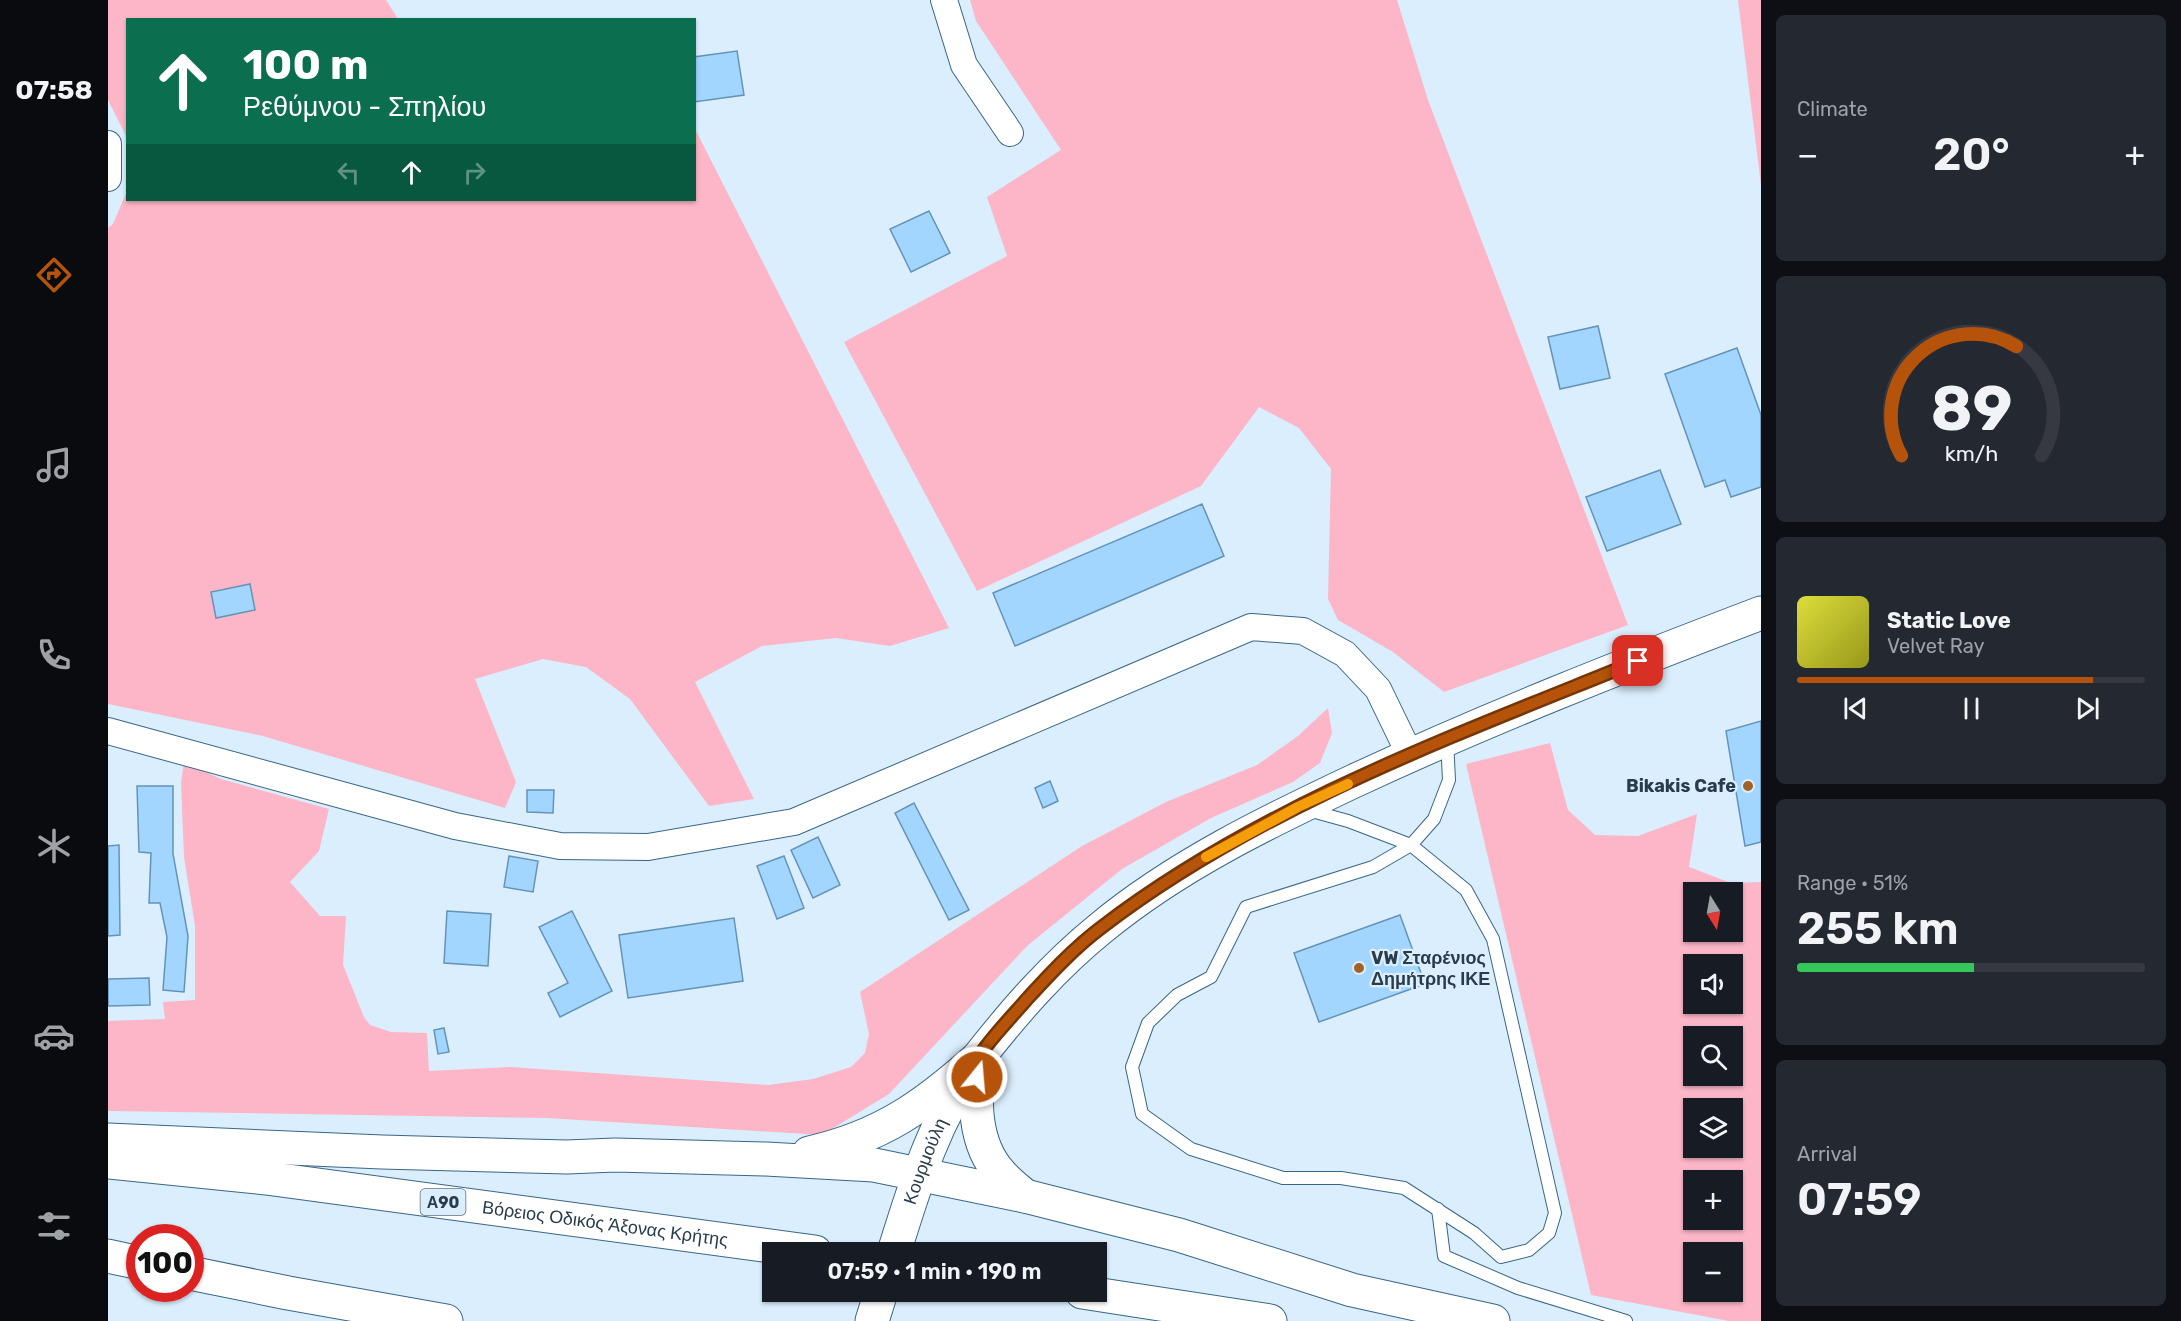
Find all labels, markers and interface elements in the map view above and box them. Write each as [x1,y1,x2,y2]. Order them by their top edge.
text: 100 m [243,40,368,90]
icon: ahead [144,42,222,120]
text: 07:58 [15,74,93,106]
text: Ρεθύμνου - Σπηλίου [243,91,486,123]
text: Climate [1797,97,1868,121]
text: 20° [1933,128,2010,181]
text: − [1797,135,1818,174]
text: + [2124,135,2145,174]
icon: left [332,156,365,189]
icon: ahead [395,156,428,189]
icon: right [458,156,491,189]
icon: directions [33,254,75,296]
text: 89 [1930,372,2012,446]
text: km/h [1944,442,1998,467]
icon: music [33,444,75,486]
text: Static Love [1887,607,2011,634]
icon: phone [33,634,75,676]
text: Velvet Ray [1887,634,1985,658]
pin [1612,635,1663,686]
icon: arrive [1621,644,1654,677]
icon: previous [1839,692,1872,725]
icon: pause [1955,692,1988,725]
icon: next [2071,692,2104,725]
place label: Bikakis Cafe [1626,775,1736,797]
marker: Bikakis Cafe [1741,779,1755,793]
icon: climate [33,825,75,867]
text: Range · 51% [1797,871,1908,895]
north arrow [1683,882,1743,942]
map controls [1683,882,1743,1302]
text: 255 km [1797,902,1959,955]
place label: VW Σταρένιος Δημήτρης ΙΚΕ [1371,947,1490,990]
button: sound [1683,954,1743,1014]
marker: VW Σταρένιος Δημήτρης ΙΚΕ [1352,961,1366,975]
icon: car [33,1015,75,1057]
button: search [1683,1026,1743,1086]
position arrow [945,1045,1009,1109]
button: layers [1683,1098,1743,1158]
street label: Κουρμούλη [899,1114,952,1207]
text: Arrival [1797,1142,1857,1166]
button: + [1683,1170,1743,1230]
text: 07:59 [1797,1173,1922,1226]
road number: Α90 [420,1189,466,1215]
street label: Βόρειος Οδικός Άξονας Κρήτης [481,1196,730,1251]
icon: filters [33,1205,75,1247]
speed limit sign: 100 [126,1224,204,1302]
button: − [1683,1242,1743,1302]
text: 07:59 · 1 min · 190 m [827,1258,1042,1285]

